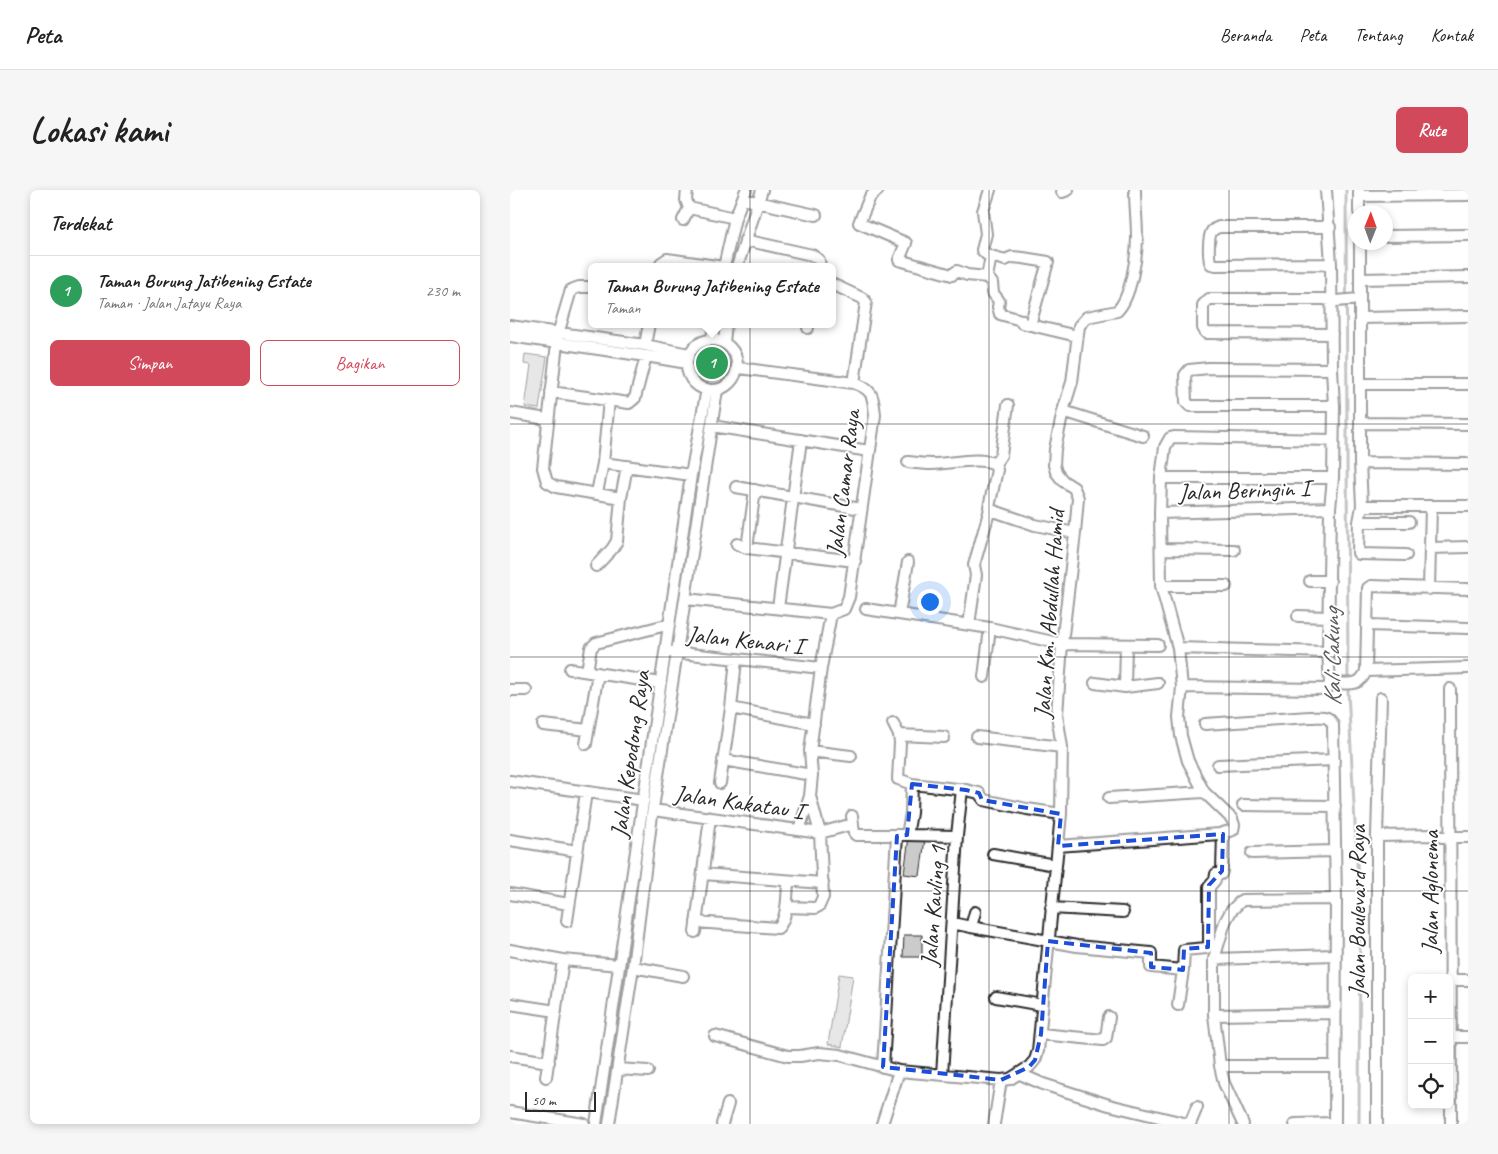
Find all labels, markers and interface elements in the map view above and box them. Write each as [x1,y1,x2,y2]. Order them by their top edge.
text: Peta [25,20,62,50]
text: Beranda [1220,24,1271,46]
text: Peta [1299,24,1326,46]
text: Tentang [1354,24,1403,46]
text: Kontak [1431,24,1473,46]
button: Rute [1396,107,1468,153]
text: Lokasi kami [30,108,168,153]
north arrow [1348,205,1393,250]
text: Terdekat [50,210,111,236]
popup [588,263,836,328]
text: Taman Burung Jatibening Estate [97,269,311,293]
text: Taman Burung Jatibening Estate [605,274,819,298]
text: 1 [62,281,70,301]
text: 230 m [426,281,460,301]
text: Taman · Jalan Jatayu Raya [97,293,241,313]
text: Taman [605,298,641,318]
button: Simpan [50,340,250,386]
button: Bagikan [260,340,460,386]
pin: 1 [696,344,728,382]
street label: Jalan Camar Raya [819,406,867,559]
street label: Jalan Beringin I [1177,473,1315,507]
street label: Jalan Km. Abdullah Hamid [1027,505,1072,720]
your location [917,589,943,615]
water label: Kali Cakung [1315,605,1349,706]
street label: Jalan Kenari I [684,619,810,662]
street label: Jalan Kepodong Raya [603,667,657,840]
street label: Jalan Kakatau I [672,778,811,827]
street label: Jalan Boulevard Raya [1342,824,1372,998]
street label: Jalan Aglonema [1415,829,1445,954]
street label: Jalan Kavling 1 [914,843,952,969]
map controls [1408,974,1453,1109]
button: + [1408,974,1453,1019]
button: − [1408,1019,1453,1064]
button: locate [1408,1064,1453,1109]
scale bar [525,1089,596,1112]
text: 50 m [532,1092,556,1109]

